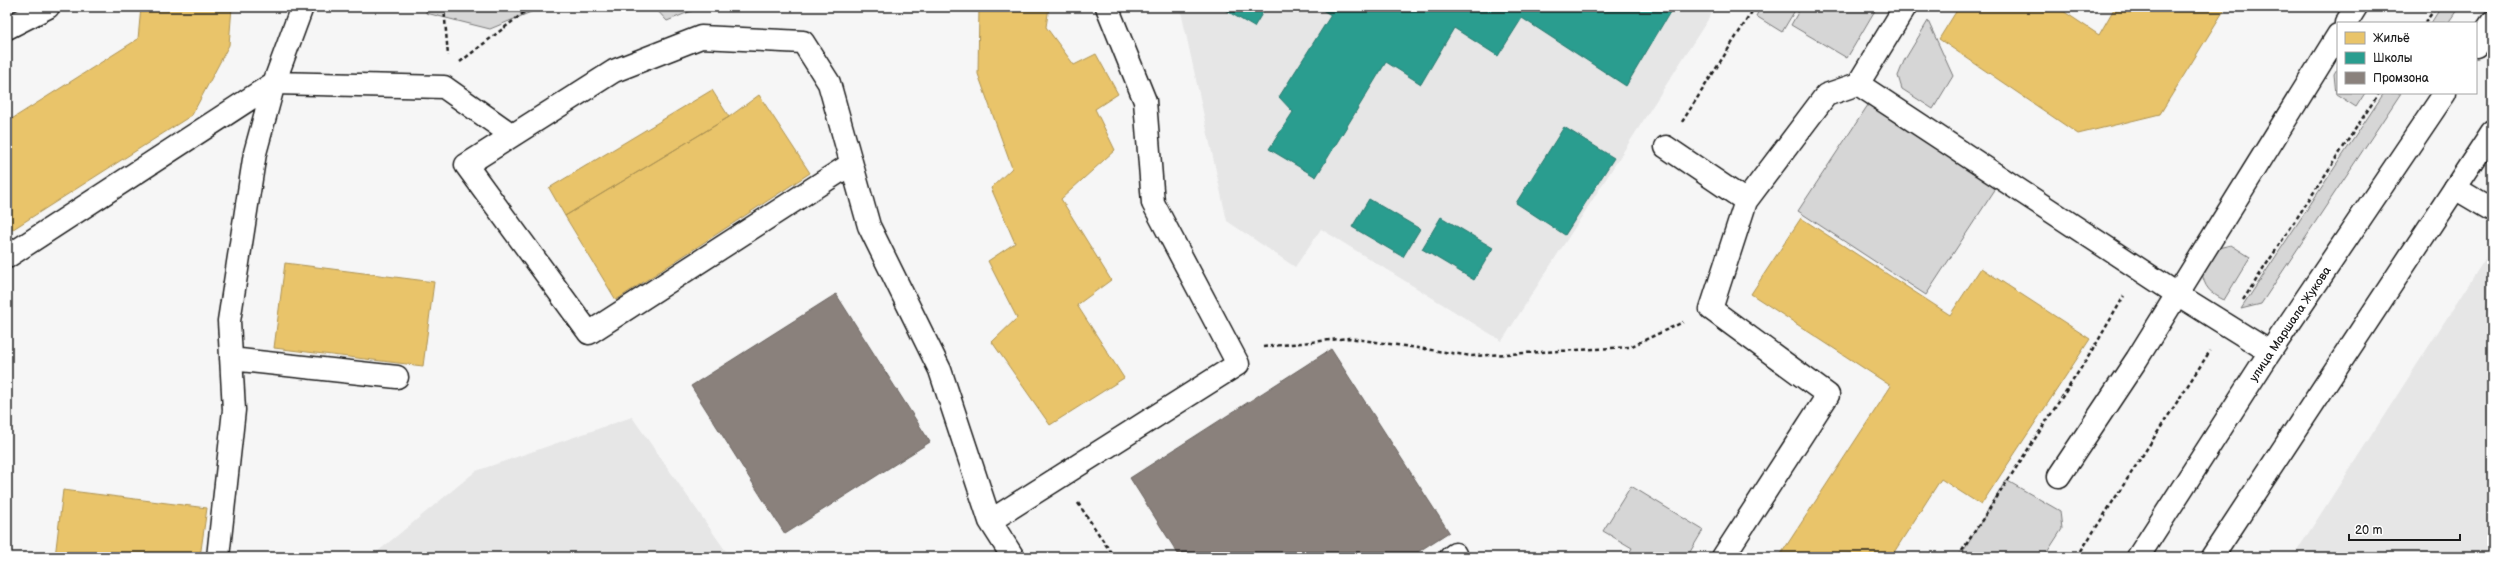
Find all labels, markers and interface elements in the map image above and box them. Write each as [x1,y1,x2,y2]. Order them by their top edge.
legend [2337,22,2477,94]
text: Жильё [2373,31,2410,46]
text: Школы [2373,51,2412,66]
text: Промзона [2373,71,2429,86]
street label: улица Маршала Жукова [2246,264,2335,385]
scale bar [2349,516,2460,542]
text: 20 m [2355,523,2382,538]

